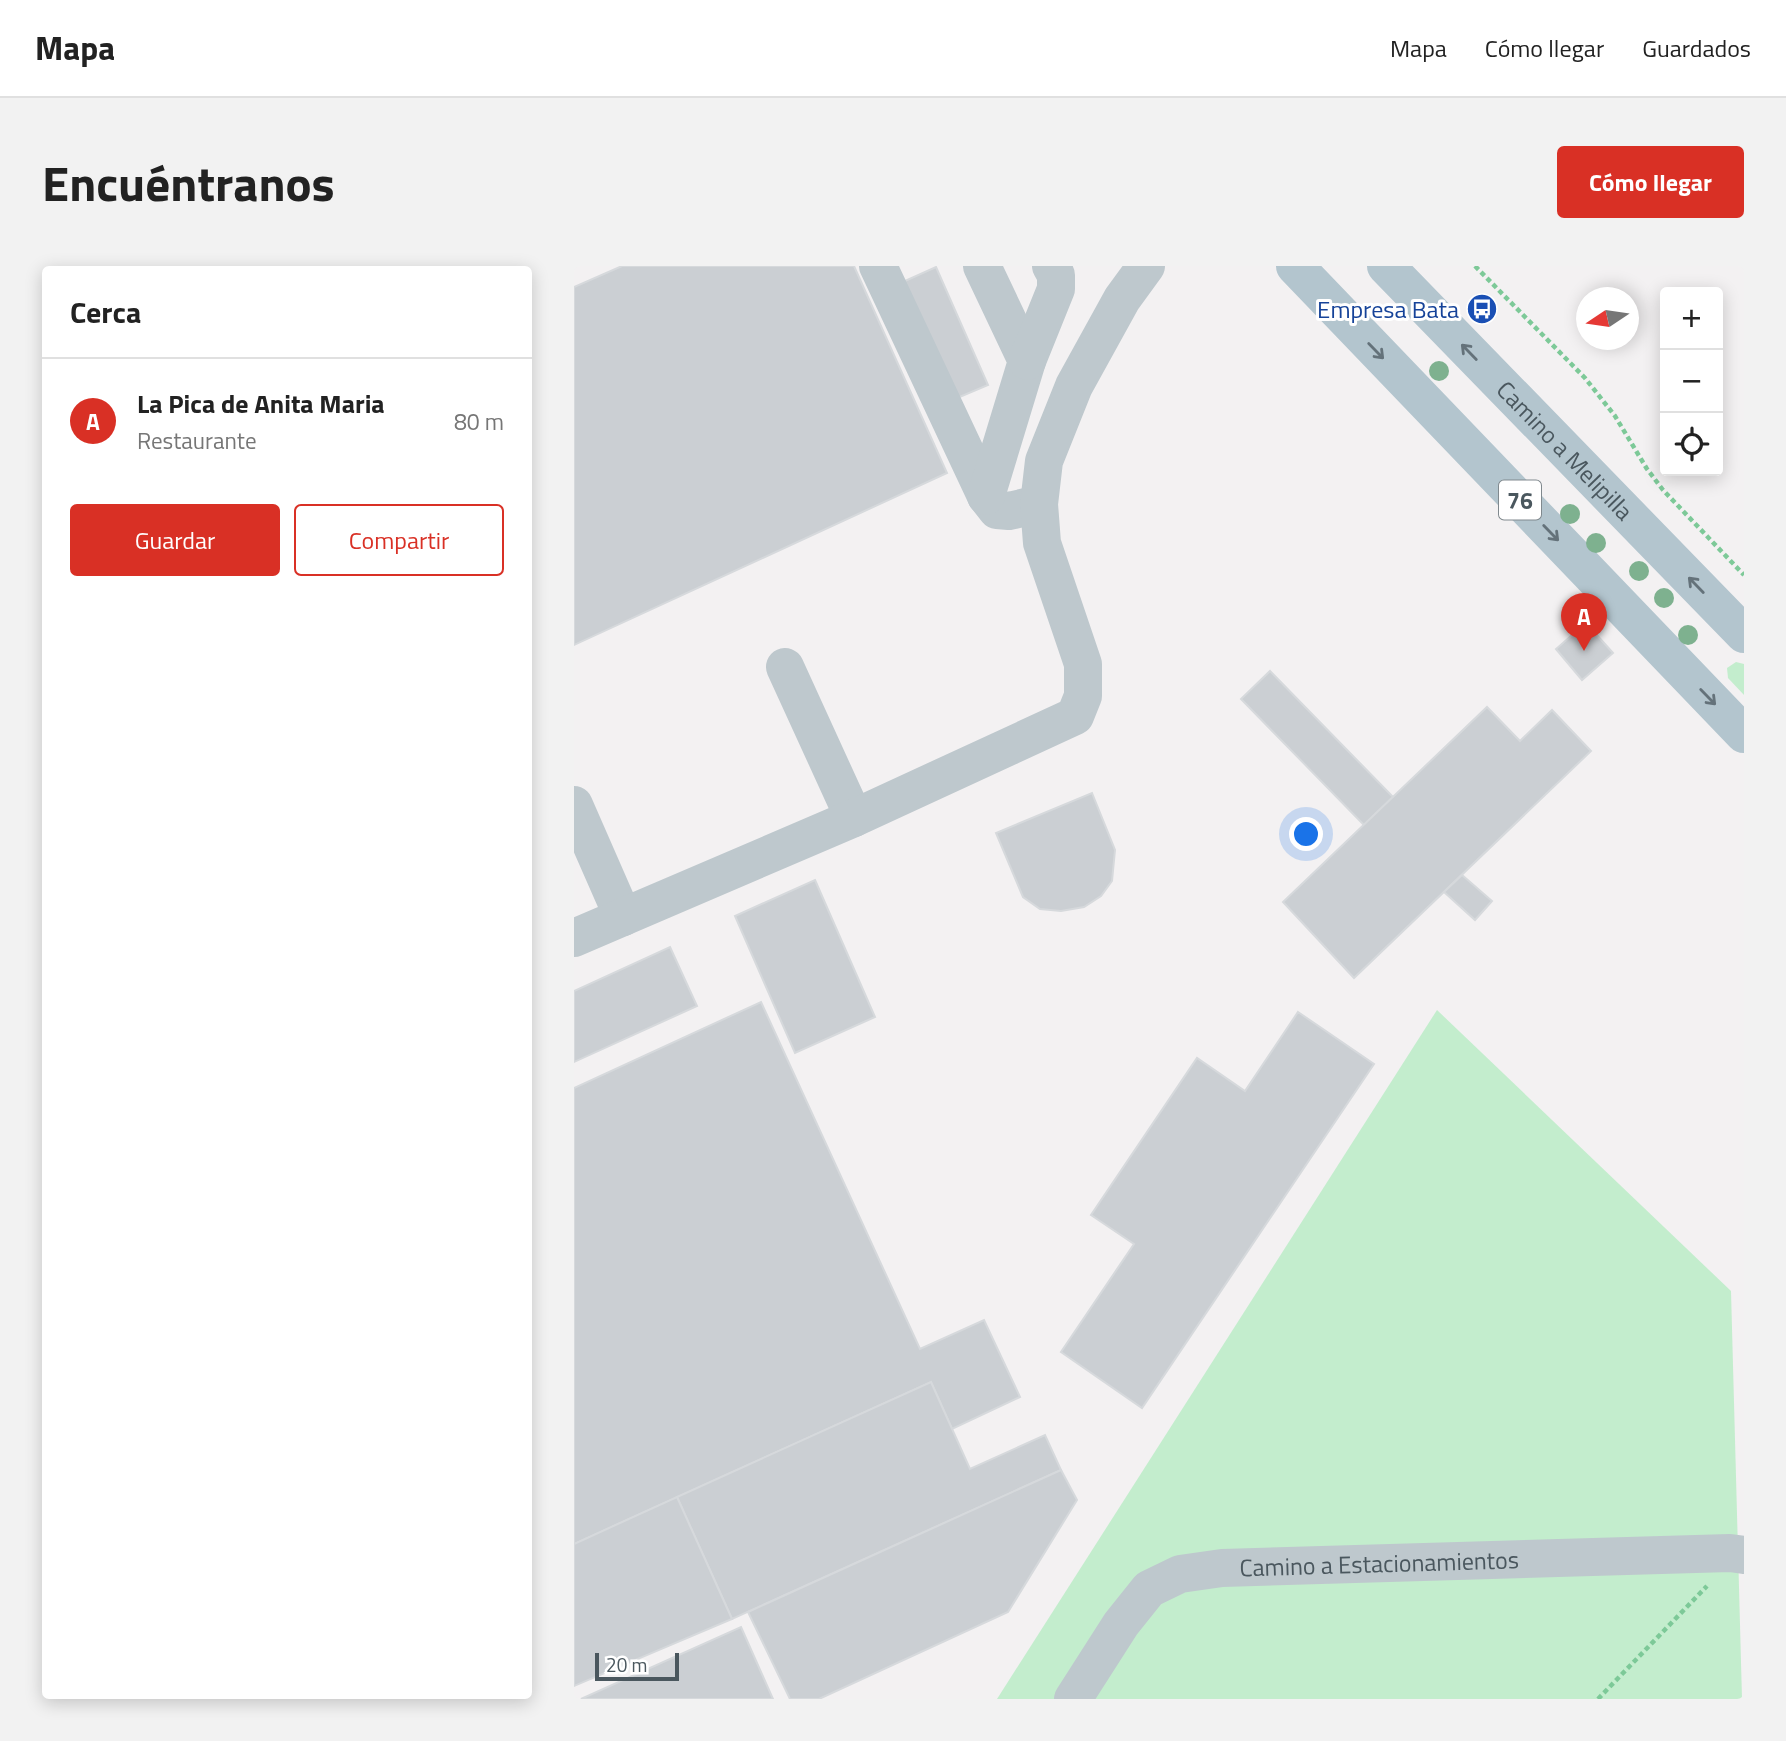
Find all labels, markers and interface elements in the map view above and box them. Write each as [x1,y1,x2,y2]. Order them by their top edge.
text: Mapa [35,23,115,73]
text: Mapa [1390,30,1447,66]
text: Cómo llegar [1485,30,1604,66]
text: Guardados [1642,30,1751,66]
text: Encuéntranos [42,145,335,220]
button: Cómo llegar [1557,146,1744,218]
north arrow [1576,287,1639,350]
map controls [1660,287,1723,476]
button: + [1660,287,1723,350]
text: Cerca [70,289,141,335]
place label: Empresa Bata [1317,291,1459,327]
bus stop icon: Empresa Bata [1465,292,1499,326]
one-way arrow [1368,342,1385,359]
one-way arrow [1461,343,1478,360]
button: − [1660,350,1723,413]
street label: Camino a Melipilla [1489,372,1642,528]
text: La Pica de Anita Maria [137,384,385,423]
text: A [86,404,100,439]
text: 80 m [454,404,504,439]
button: locate [1660,413,1723,476]
text: Restaurante [137,423,257,458]
road number: 76 [1499,481,1541,520]
button: Guardar [70,504,280,576]
button: Compartir [294,504,504,576]
one-way arrow [1542,524,1559,541]
one-way arrow [1688,577,1705,594]
pin: A [1561,593,1607,651]
one-way arrow [1699,688,1716,705]
your location [1289,817,1323,851]
street label: Camino a Estacionamientos [1239,1541,1519,1585]
scale bar [595,1650,679,1682]
text: 20 m [606,1650,647,1679]

